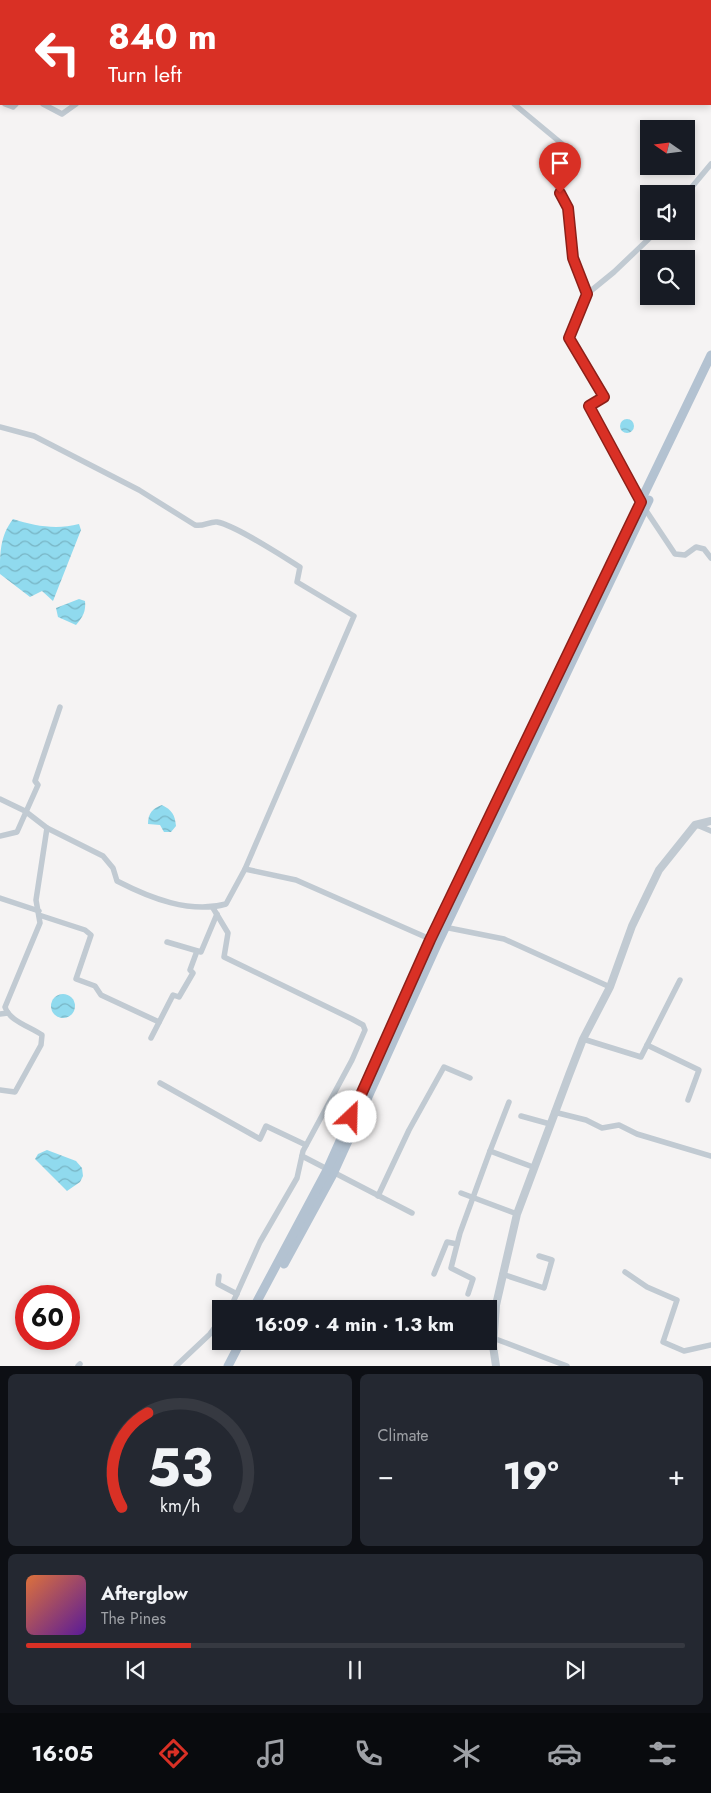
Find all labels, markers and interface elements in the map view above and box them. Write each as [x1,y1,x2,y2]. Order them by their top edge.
text: 840 m [108,12,217,62]
icon: left [25,20,90,85]
text: Turn left [108,58,182,90]
north arrow [640,120,695,175]
map controls [640,120,695,305]
pin [539,142,581,193]
icon: arrive [546,149,574,177]
button: sound [640,185,695,240]
button: search [640,250,695,305]
position arrow [324,1090,376,1142]
speed limit sign: 60 [15,1285,80,1350]
text: 16:09 · 4 min · 1.3 km [255,1311,454,1338]
text: Climate [378,1424,429,1447]
text: 53 [147,1430,213,1506]
text: 19° [503,1448,559,1503]
text: − [378,1455,394,1496]
text: + [668,1455,685,1496]
text: km/h [160,1493,200,1519]
text: Afterglow [101,1580,188,1607]
text: The Pines [101,1607,166,1630]
icon: previous [122,1656,150,1684]
icon: pause [341,1656,369,1684]
icon: next [561,1656,589,1684]
icon: directions [156,1736,191,1771]
icon: music [254,1736,289,1771]
icon: phone [351,1736,386,1771]
icon: climate [449,1736,484,1771]
icon: car [547,1736,582,1771]
icon: filters [645,1736,680,1771]
text: 16:05 [31,1737,93,1769]

